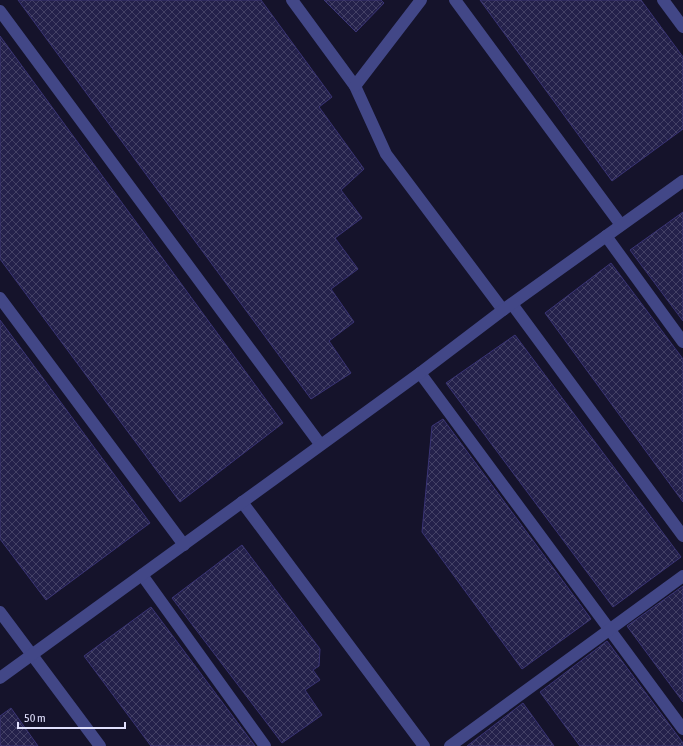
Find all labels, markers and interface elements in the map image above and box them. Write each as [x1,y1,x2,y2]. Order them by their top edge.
scale bar [18,704,125,730]
text: 50 m [24,711,46,725]

